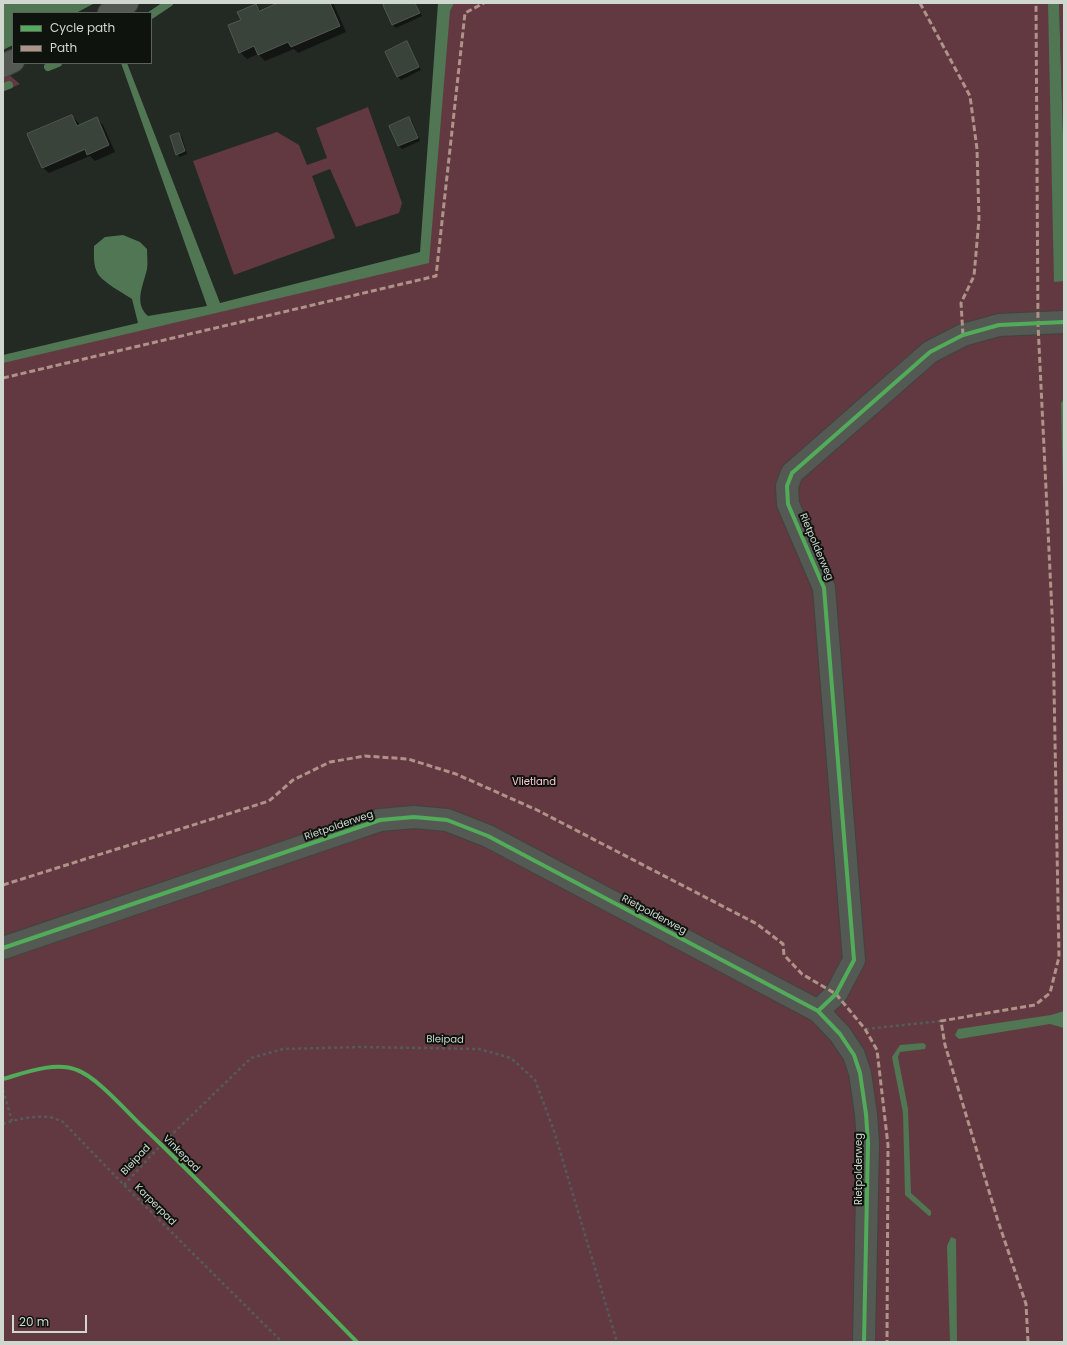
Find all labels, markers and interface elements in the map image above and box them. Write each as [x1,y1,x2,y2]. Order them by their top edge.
legend [12,12,152,64]
text: Cycle path [50,19,115,36]
text: Path [50,39,77,56]
street label: Rietpolderweg [796,512,836,582]
park label: Vlietland [512,776,556,788]
street label: Rietpolderweg [303,809,375,843]
street label: Rietpolderweg [619,893,689,937]
street label: Bleipad [426,1034,464,1046]
street label: Vinkepad [160,1133,202,1175]
street label: Rietpolderweg [853,1133,865,1205]
street label: Bleipad [119,1142,153,1178]
street label: Karperpad [132,1182,178,1228]
scale bar [14,1307,89,1333]
text: 20 m [19,1313,49,1330]

